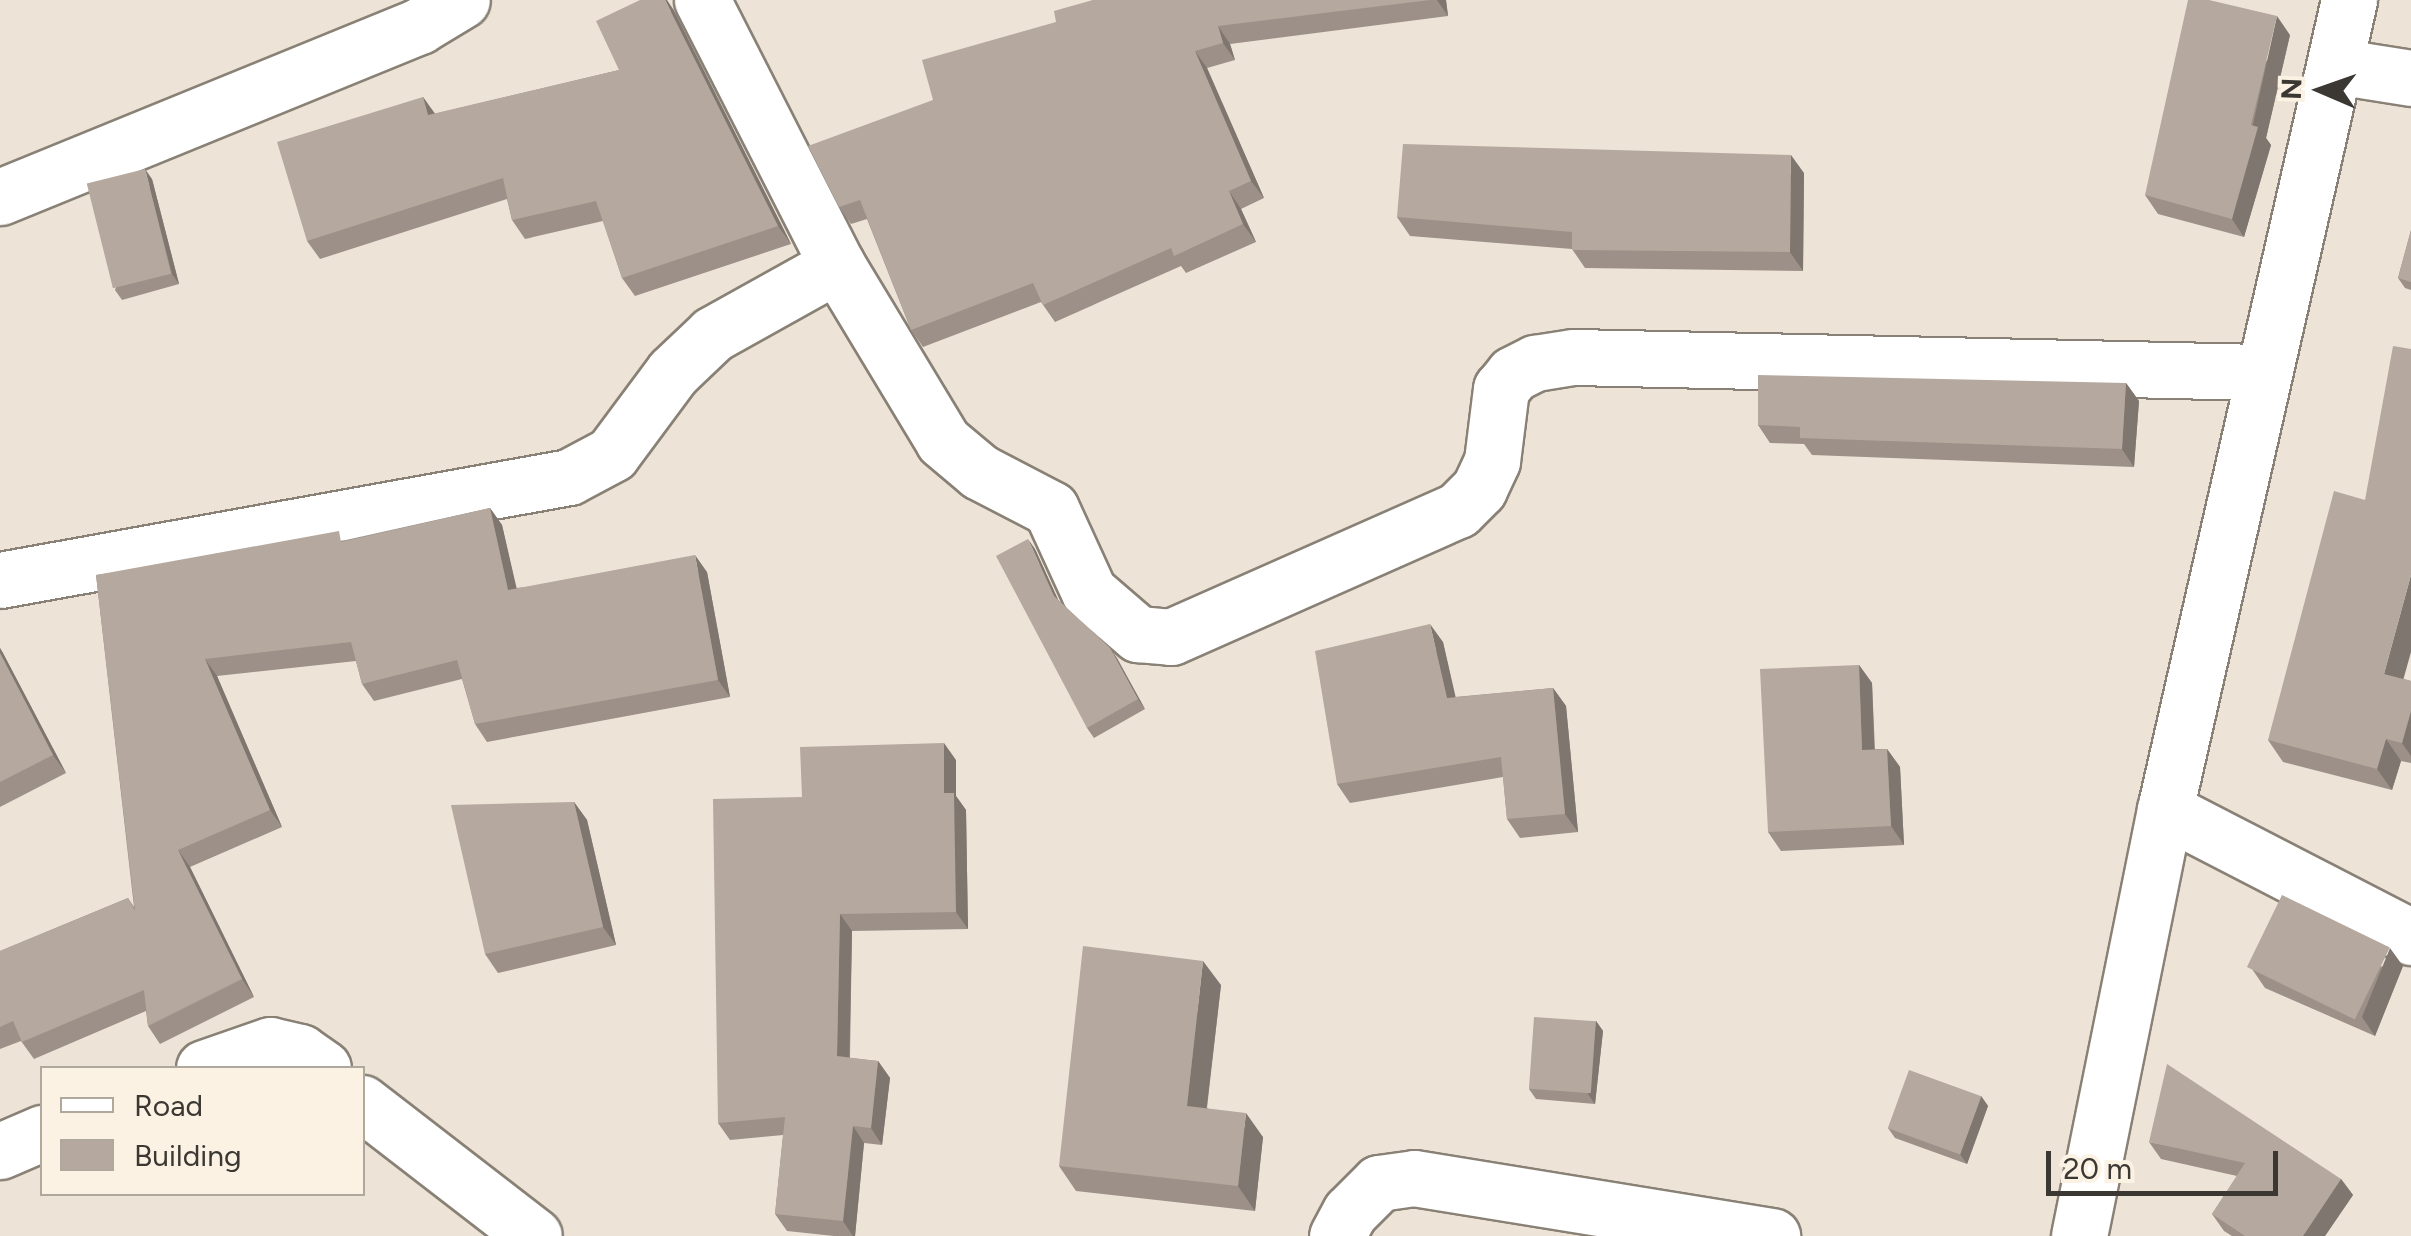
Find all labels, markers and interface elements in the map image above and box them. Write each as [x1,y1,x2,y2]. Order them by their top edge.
north arrow [2271,40,2371,140]
text: N [2274,78,2308,100]
legend [40,1066,365,1196]
text: Road [134,1087,203,1124]
scale bar [2051,1131,2284,1193]
text: Building [134,1137,242,1174]
text: 20 m [2063,1150,2132,1187]

